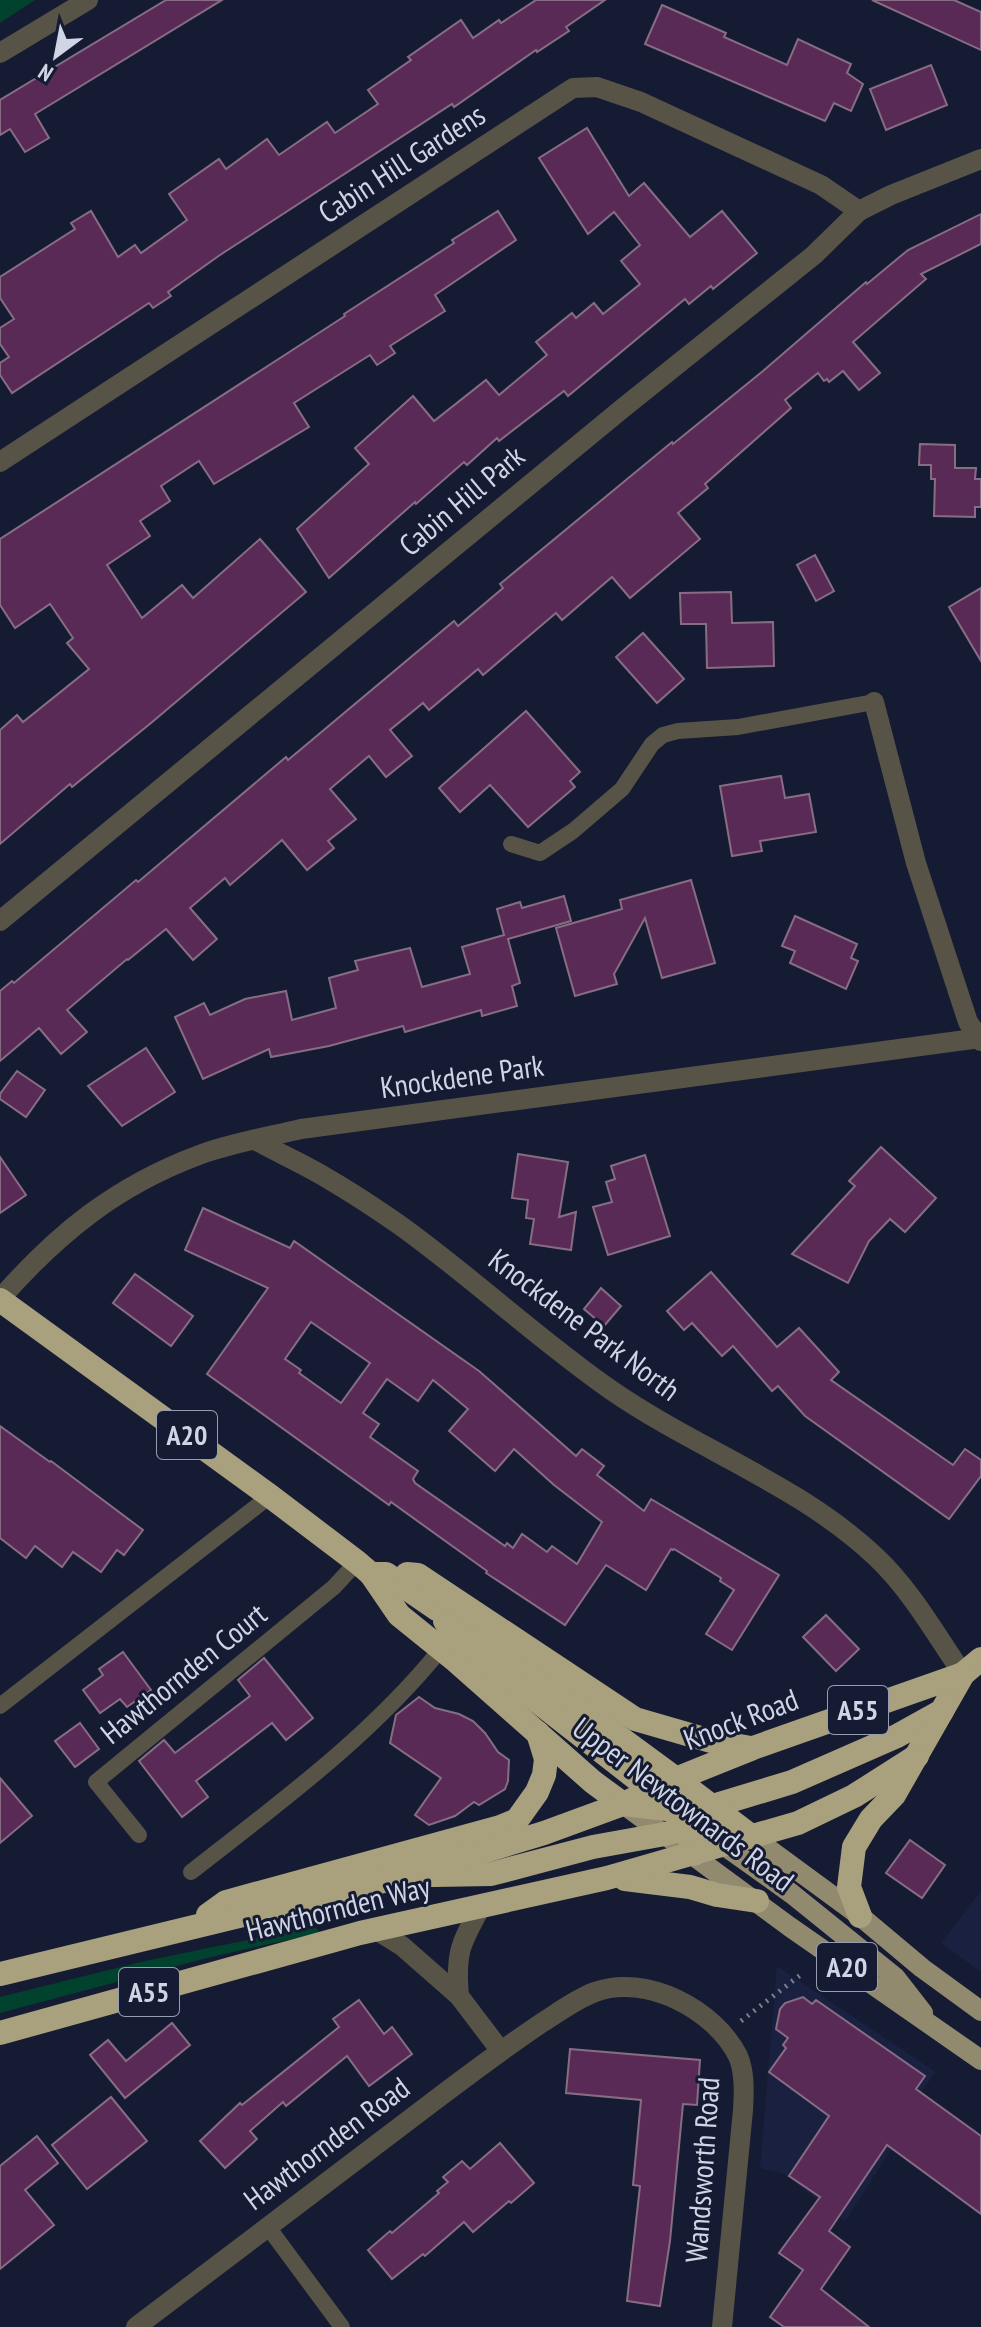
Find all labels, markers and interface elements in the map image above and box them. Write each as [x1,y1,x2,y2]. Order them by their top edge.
north arrow [16,16,96,96]
text: N [33,58,58,88]
street label: Cabin Hill Gardens [310,94,492,231]
street label: Cabin Hill Park [390,436,532,564]
street label: Knockdene Park [378,1045,546,1106]
street label: Knockdene Park North [481,1239,688,1408]
road number: A20 [157,1411,217,1459]
street label: Hawthornden Court [92,1593,275,1752]
street label: Knock Road [678,1679,803,1758]
road number: A55 [828,1686,888,1734]
street label: Upper Newtownards Road [565,1708,802,1900]
street label: Hawthornden Way [241,1866,434,1949]
road number: A20 [817,1943,877,1991]
road number: A55 [119,1968,179,2016]
street label: Hawthornden Road [235,2068,417,2218]
street label: Wandsworth Road [676,2076,727,2264]

